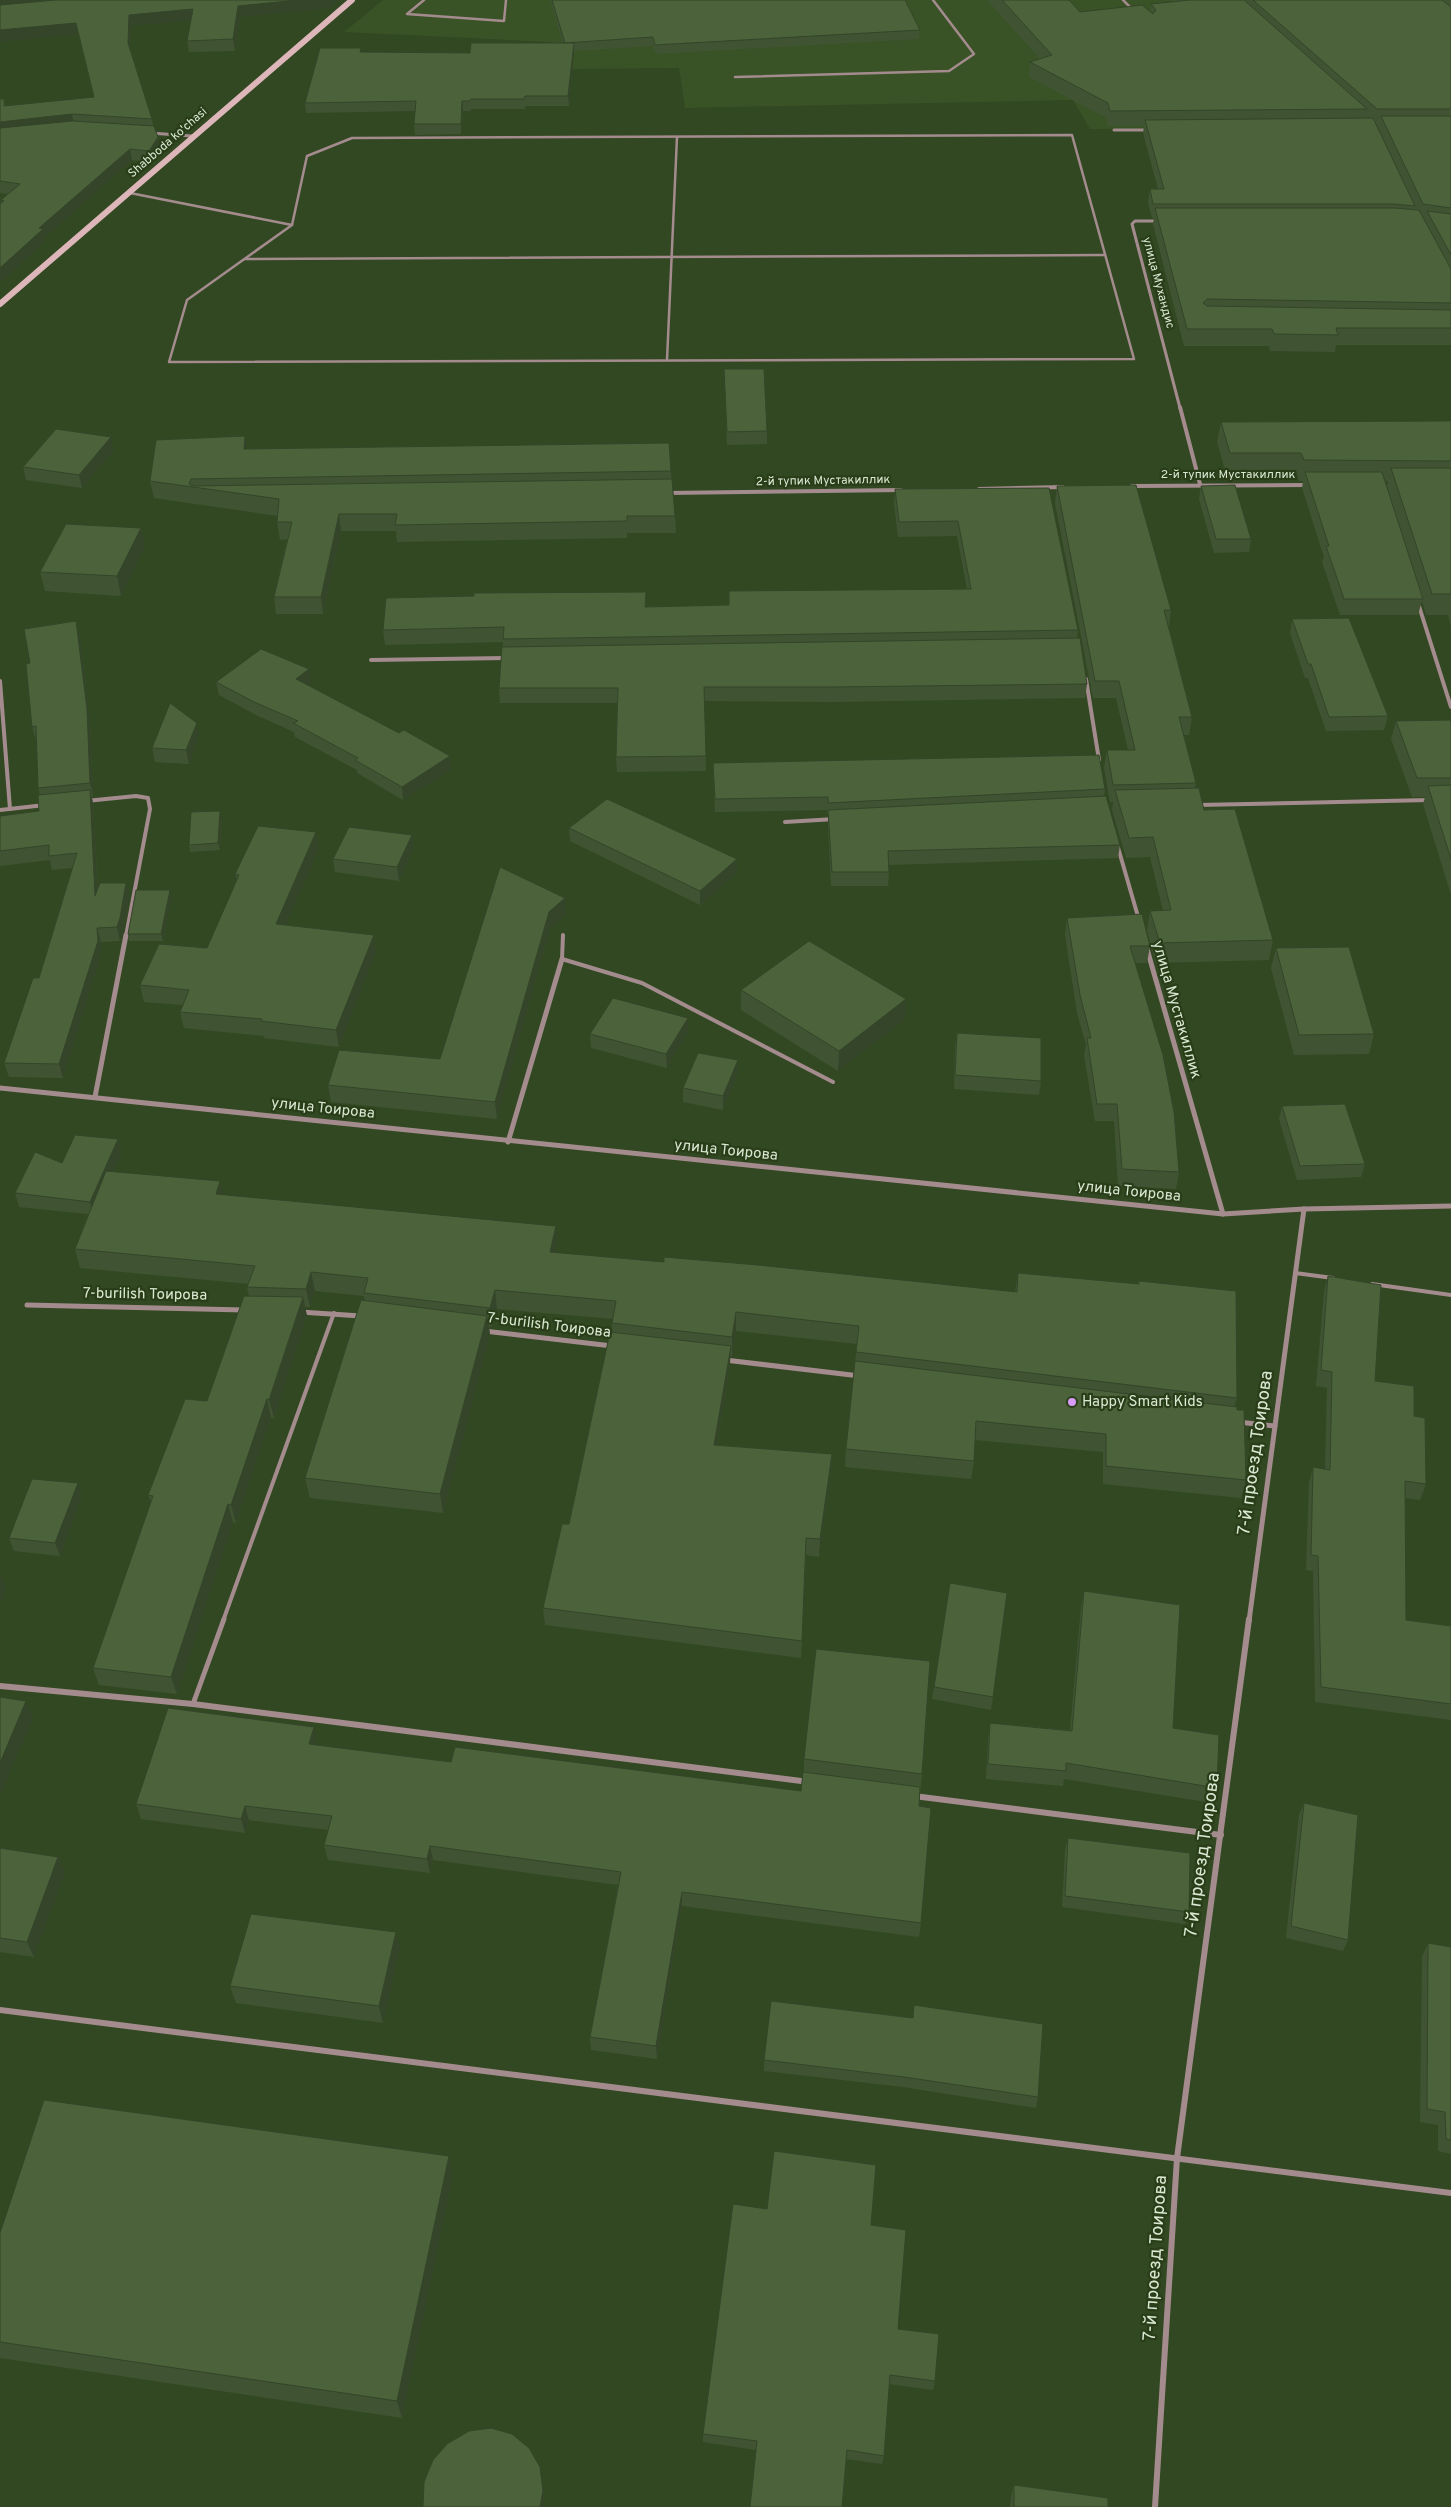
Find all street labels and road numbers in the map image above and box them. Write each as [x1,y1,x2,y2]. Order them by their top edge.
street label: Shabboda ko'chasi [125,104,211,182]
street label: улица Мухандис [1138,235,1178,331]
street label: 2-й тупик Мустакиллик [1161,467,1296,483]
street label: 2-й тупик Мустакиллик [755,472,891,490]
street label: улица Мустакиллик [1147,939,1205,1081]
street label: улица Тоирова [270,1094,376,1124]
street label: улица Тоирова [673,1136,779,1166]
street label: улица Тоирова [1076,1177,1182,1207]
street label: 7-burilish Тоирова [83,1284,207,1306]
street label: 7-burilish Тоирова [486,1309,612,1343]
street label: 7-й проезд Тоирова [1233,1369,1279,1537]
street label: 7-й проезд Тоирова [1180,1771,1226,1939]
street label: 7-й проезд Тоирова [1139,2174,1173,2342]

